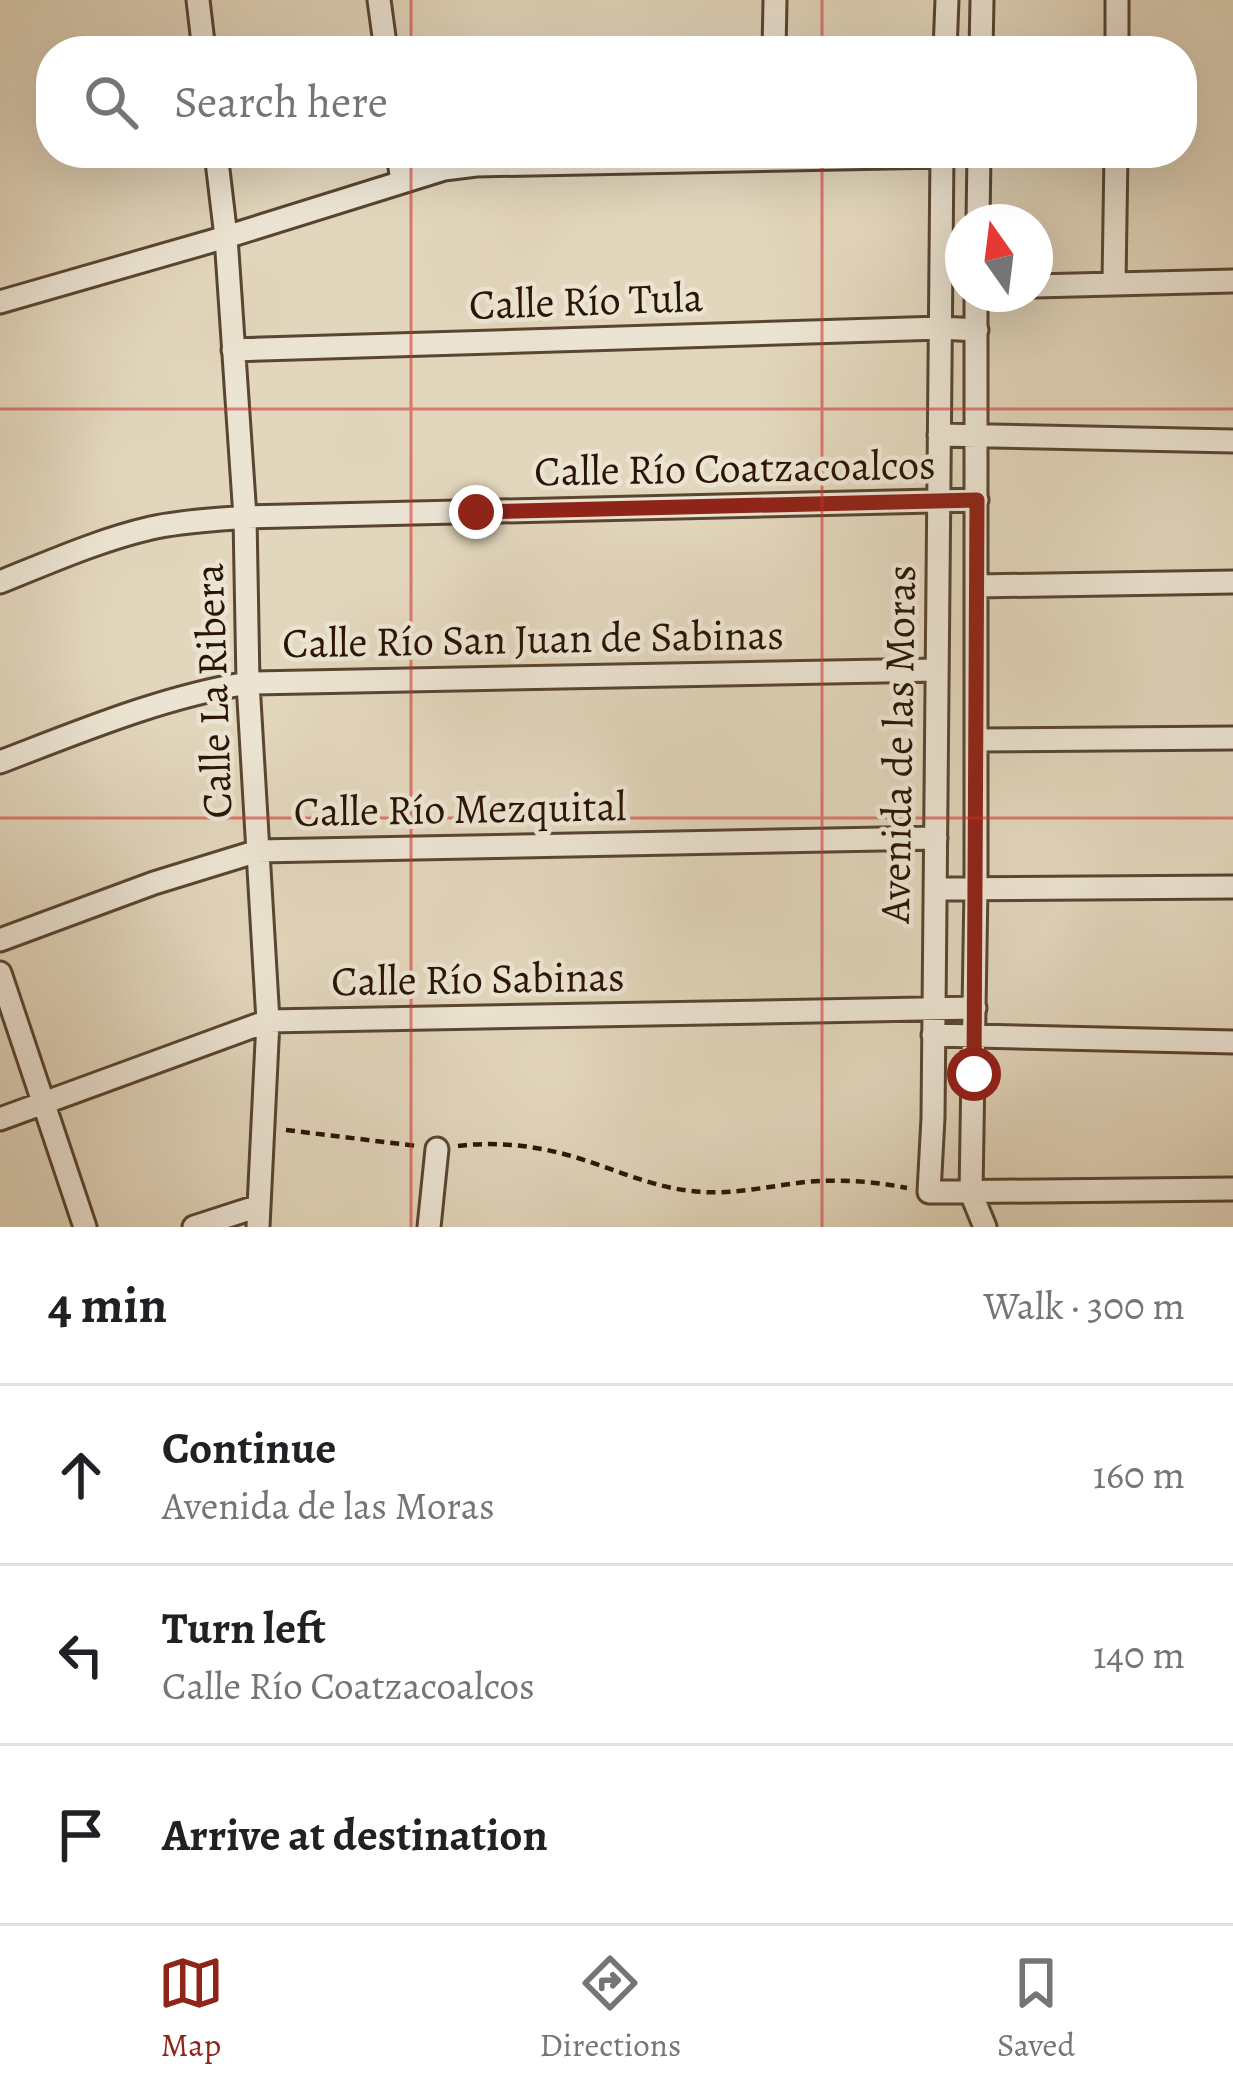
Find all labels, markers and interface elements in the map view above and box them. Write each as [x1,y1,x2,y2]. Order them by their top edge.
search box [36,36,1197,168]
icon: search [78,69,144,135]
text: Search here [174,71,388,133]
north arrow [945,204,1053,312]
street label: Calle Río Tula [468,268,704,333]
street label: Calle Río Coatzacoalcos [534,436,936,499]
route end [449,485,503,539]
street label: Calle La Ribera [180,562,245,819]
street label: Avenida de las Moras [866,564,929,925]
street label: Calle Río San Juan de Sabinas [282,606,784,671]
street label: Calle Río Mezquital [293,777,627,840]
street label: Calle Río Sabinas [331,947,625,1010]
route start [947,1047,1001,1101]
text: 4 min [48,1270,167,1340]
text: Walk · 300 m [984,1279,1185,1332]
text: Continue [162,1417,336,1479]
icon: ahead [48,1442,114,1508]
text: 160 m [1093,1448,1185,1501]
text: Avenida de las Moras [162,1479,495,1532]
text: Turn left [162,1597,326,1659]
icon: left [48,1622,114,1688]
text: 140 m [1093,1628,1185,1681]
text: Calle Río Coatzacoalcos [162,1659,535,1712]
icon: arrive [48,1802,114,1868]
text: Arrive at destination [162,1804,548,1866]
tab: Map [158,1950,224,2067]
tab: Directions [540,1950,681,2067]
tab: Saved [997,1950,1075,2067]

